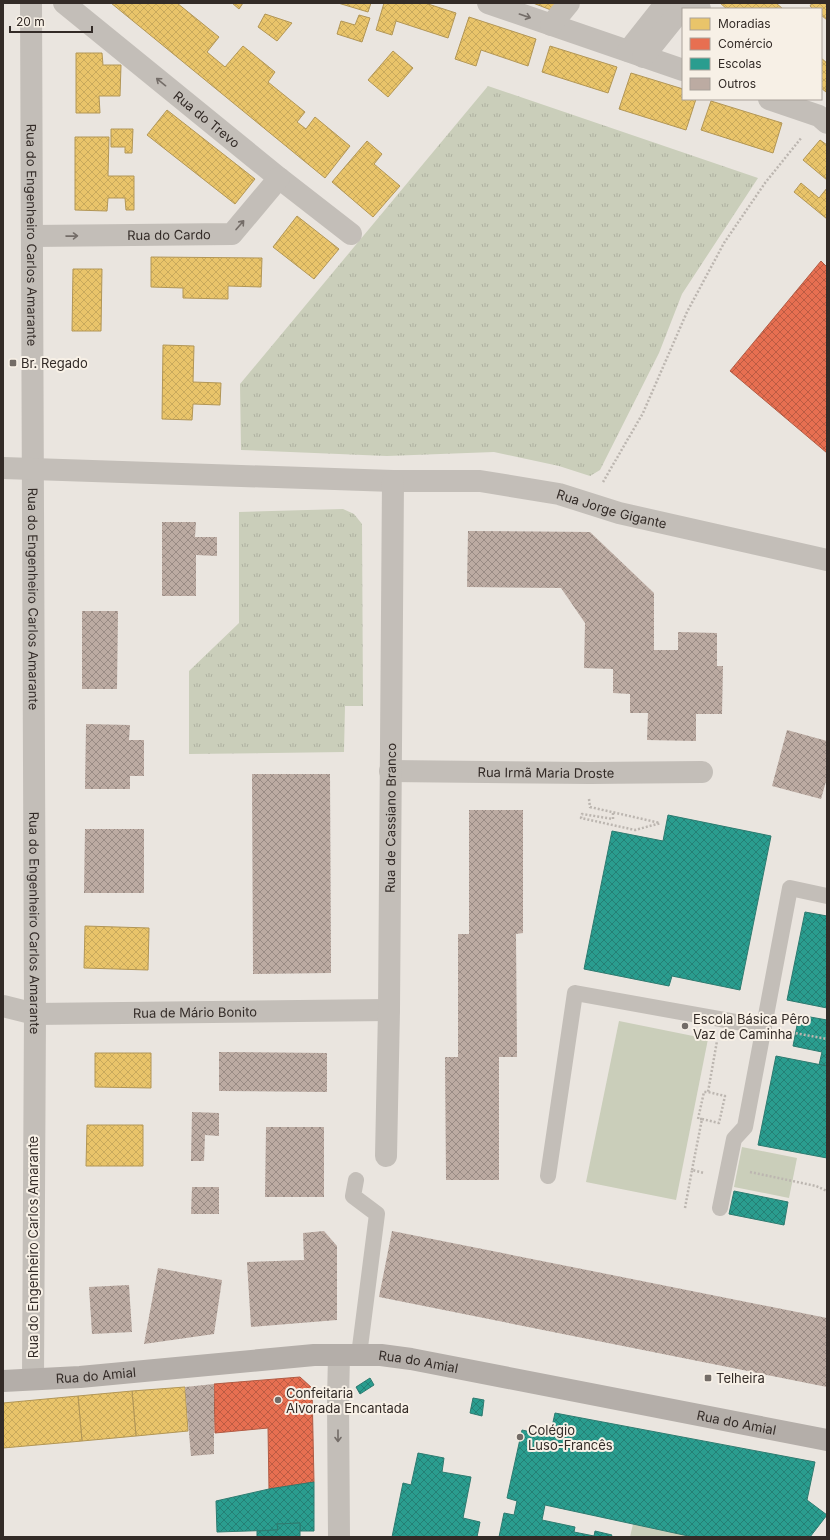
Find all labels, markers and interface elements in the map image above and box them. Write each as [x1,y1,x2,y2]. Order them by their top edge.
scale bar [10,8,92,34]
legend [682,8,822,100]
one-way arrow [518,12,530,20]
text: 20 m [16,14,45,29]
text: Moradias [718,16,771,31]
text: Comércio [718,36,773,51]
text: Escolas [718,56,762,71]
text: Outros [718,76,756,91]
one-way arrow [156,78,167,87]
street label: Rua do Trevo [170,87,243,151]
street label: Rua do Engenheiro Carlos Amarante [23,124,40,346]
one-way arrow [235,220,244,231]
street label: Rua do Cardo [127,226,211,243]
one-way arrow [65,232,78,240]
place label: Br. Regado [21,355,88,371]
marker: Br. Regado [8,358,18,368]
street label: Rua Jorge Gigante [555,486,668,532]
street label: Rua do Engenheiro Carlos Amarante [25,488,42,710]
street label: Rua de Cassiano Branco [382,743,399,893]
street label: Rua Irmã Maria Droste [478,764,614,781]
street label: Rua do Engenheiro Carlos Amarante [26,812,43,1034]
street label: Rua de Mário Bonito [133,1003,257,1021]
place label: Escola Básica Pêro Vaz de Caminha [693,1011,810,1042]
marker: Escola Básica Pêro Vaz de Caminha [680,1021,690,1031]
street label: Rua do Engenheiro Carlos Amarante [25,1136,41,1358]
street label: Rua do Amial [378,1347,459,1376]
street label: Rua do Amial [55,1364,137,1386]
place label: Telheira [716,1370,765,1386]
marker: Telheira [703,1373,713,1383]
place label: Confeitaria Alvorada Encantada [286,1385,409,1416]
marker: Confeitaria Alvorada Encantada [273,1395,283,1405]
street label: Rua do Amial [695,1407,778,1438]
place label: Colégio Luso-Francês [528,1422,613,1453]
one-way arrow [334,1429,342,1442]
marker: Colégio Luso-Francês [515,1432,525,1442]

